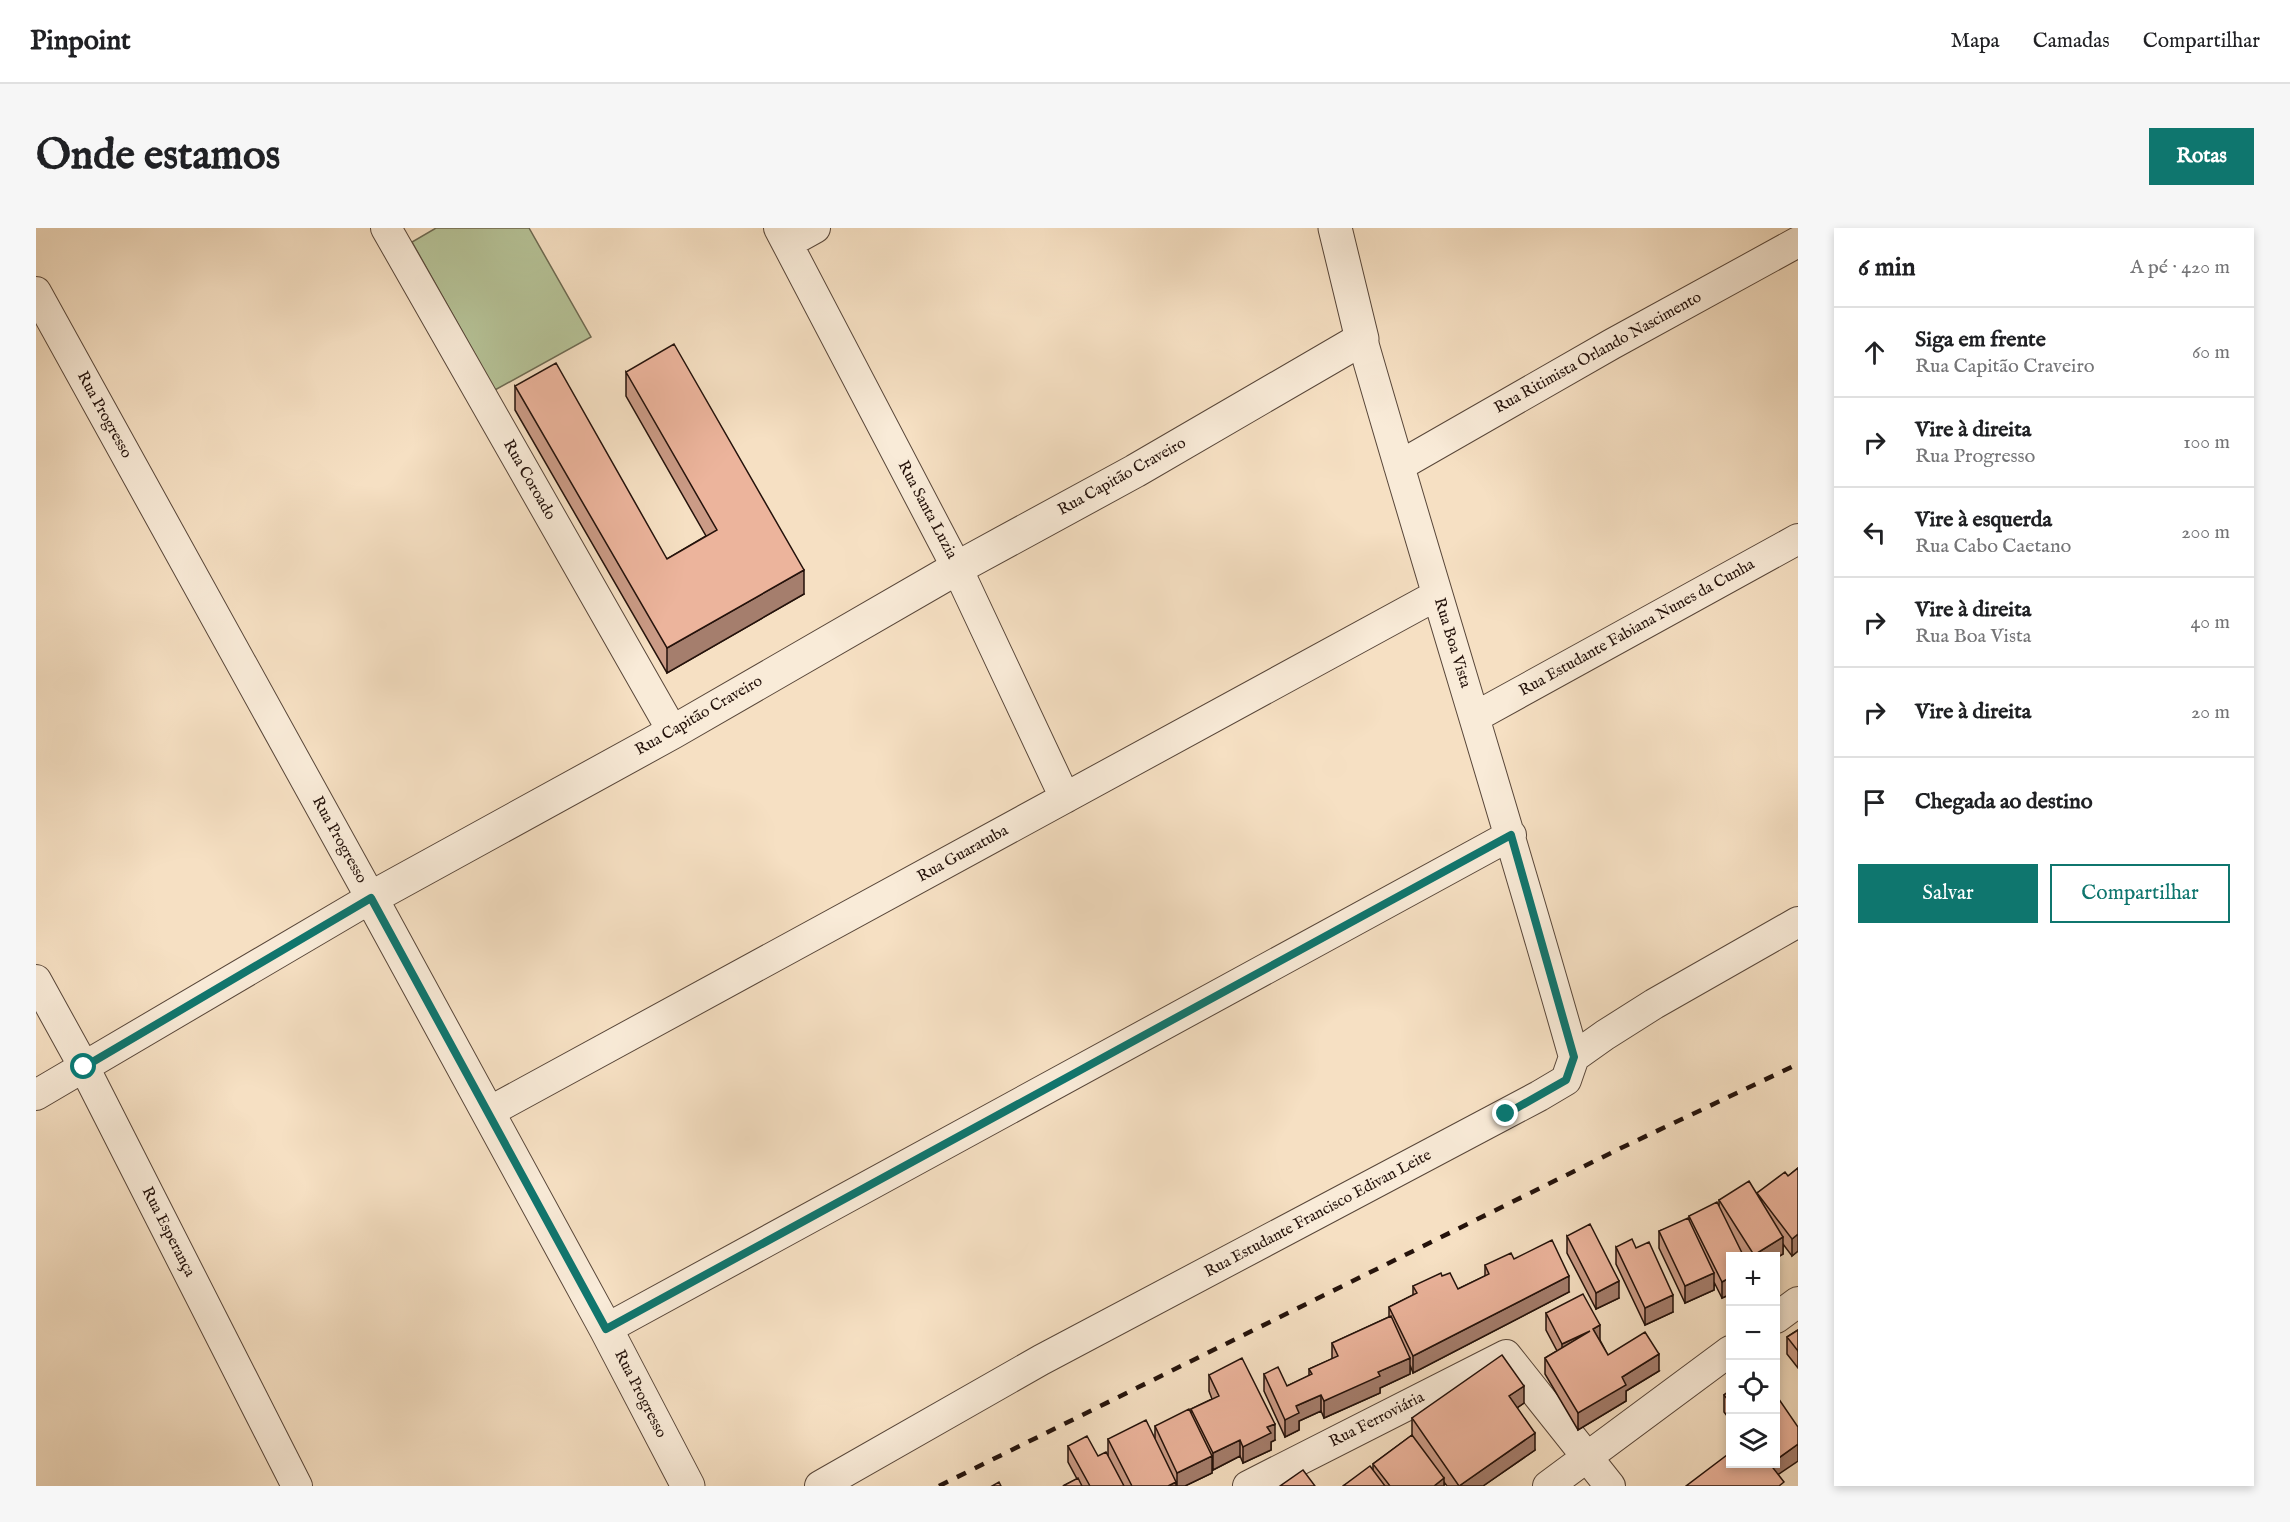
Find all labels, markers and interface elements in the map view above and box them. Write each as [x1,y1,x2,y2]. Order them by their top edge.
text: Pinpoint [30,24,131,59]
text: Mapa [1950,28,2000,55]
text: Camadas [2033,28,2110,55]
text: Compartilhar [2143,28,2260,55]
button: Rotas [2149,128,2254,185]
text: Onde estamos [36,130,280,183]
text: 6 min [1858,251,1916,284]
text: A pé · 420 m [2130,255,2230,280]
street label: Rua Ritimista Orlando Nascimento [1491,287,1705,418]
text: Siga em frente [1915,326,2046,354]
icon: ahead [1858,336,1891,369]
text: 60 m [2192,340,2230,365]
text: Rua Capitão Craveiro [1915,354,2095,379]
street label: Rua Progresso [72,368,136,462]
text: Vire à direita [1915,416,2031,444]
icon: right [1858,426,1891,459]
text: 100 m [2183,430,2230,455]
street label: Rua Capitão Craveiro [1054,433,1190,521]
street label: Rua Coroado [498,436,560,524]
text: Rua Progresso [1915,444,2035,469]
street label: Rua Santa Luzia [893,457,961,563]
text: Vire à esquerda [1915,506,2052,534]
icon: left [1858,516,1891,549]
text: 200 m [2181,520,2230,545]
text: Rua Cabo Caetano [1915,534,2071,559]
street label: Rua Estudante Fabiana Nunes da Cunha [1516,555,1758,701]
street label: Rua Boa Vista [1429,596,1475,691]
text: Vire à direita [1915,596,2031,624]
icon: right [1858,606,1891,639]
text: 40 m [2191,610,2230,635]
text: Rua Boa Vista [1915,624,2031,649]
street label: Rua Capitão Craveiro [632,671,767,761]
icon: right [1858,696,1891,729]
text: Vire à direita [1915,698,2031,726]
text: 20 m [2191,700,2230,725]
icon: arrive [1858,786,1891,819]
text: Chegada ao destino [1915,788,2093,816]
street label: Rua Progresso [307,793,371,887]
street label: Rua Guaratuba [914,821,1012,887]
button: Salvar [1858,864,2038,923]
button: Compartilhar [2050,864,2230,923]
route start [70,1053,96,1079]
route end [1492,1100,1518,1126]
street label: Rua Estudante Francisco Edivan Leite [1201,1145,1435,1283]
street label: Rua Esperança [137,1184,199,1281]
map controls [1726,1252,1780,1468]
button: + [1726,1252,1780,1306]
button: − [1726,1306,1780,1360]
street label: Rua Progresso [609,1347,671,1442]
button: locate [1726,1360,1780,1414]
street label: Rua Ferroviária [1326,1387,1428,1452]
button: layers [1726,1414,1780,1468]

